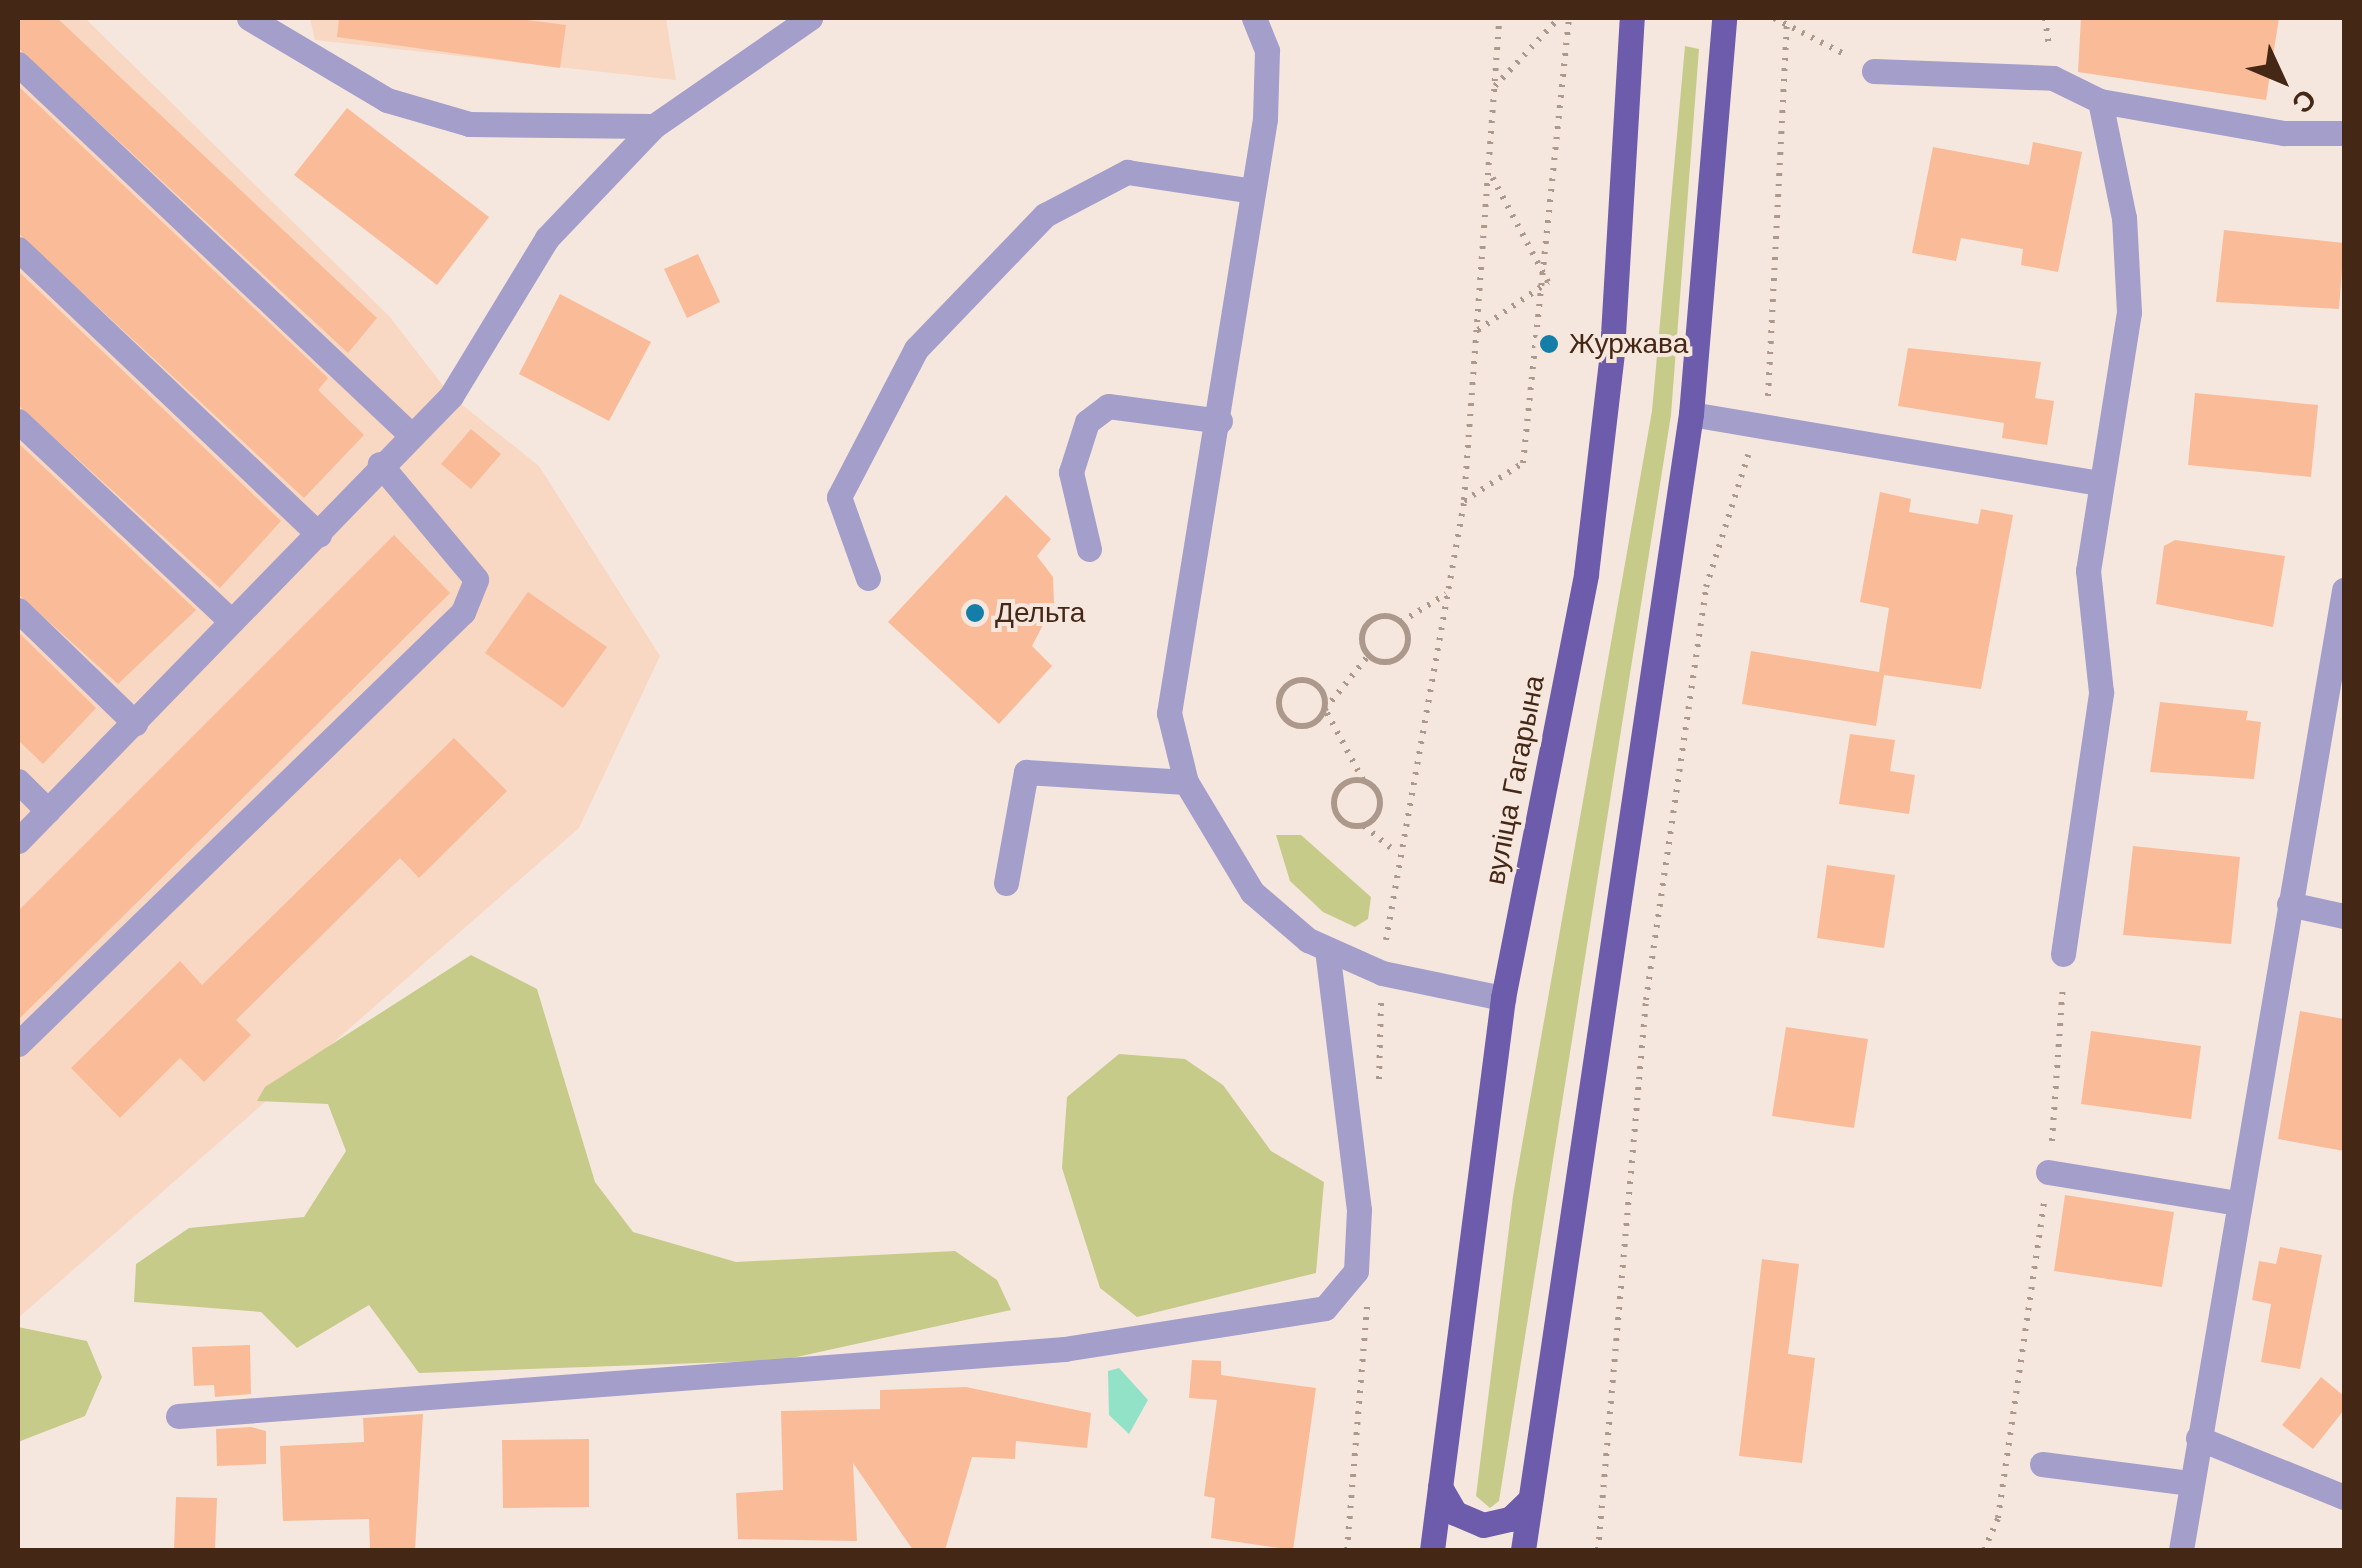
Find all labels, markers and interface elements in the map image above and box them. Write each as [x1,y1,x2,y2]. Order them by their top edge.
north arrow [2232,30,2332,130]
text: С [2285,82,2323,120]
place label: Журжава [1569,327,1688,361]
marker: Журжава [1538,333,1560,355]
place label: Дельта [995,596,1085,630]
marker: Дельта [964,602,986,624]
street label: вуліца Гагарына [1478,673,1552,887]

